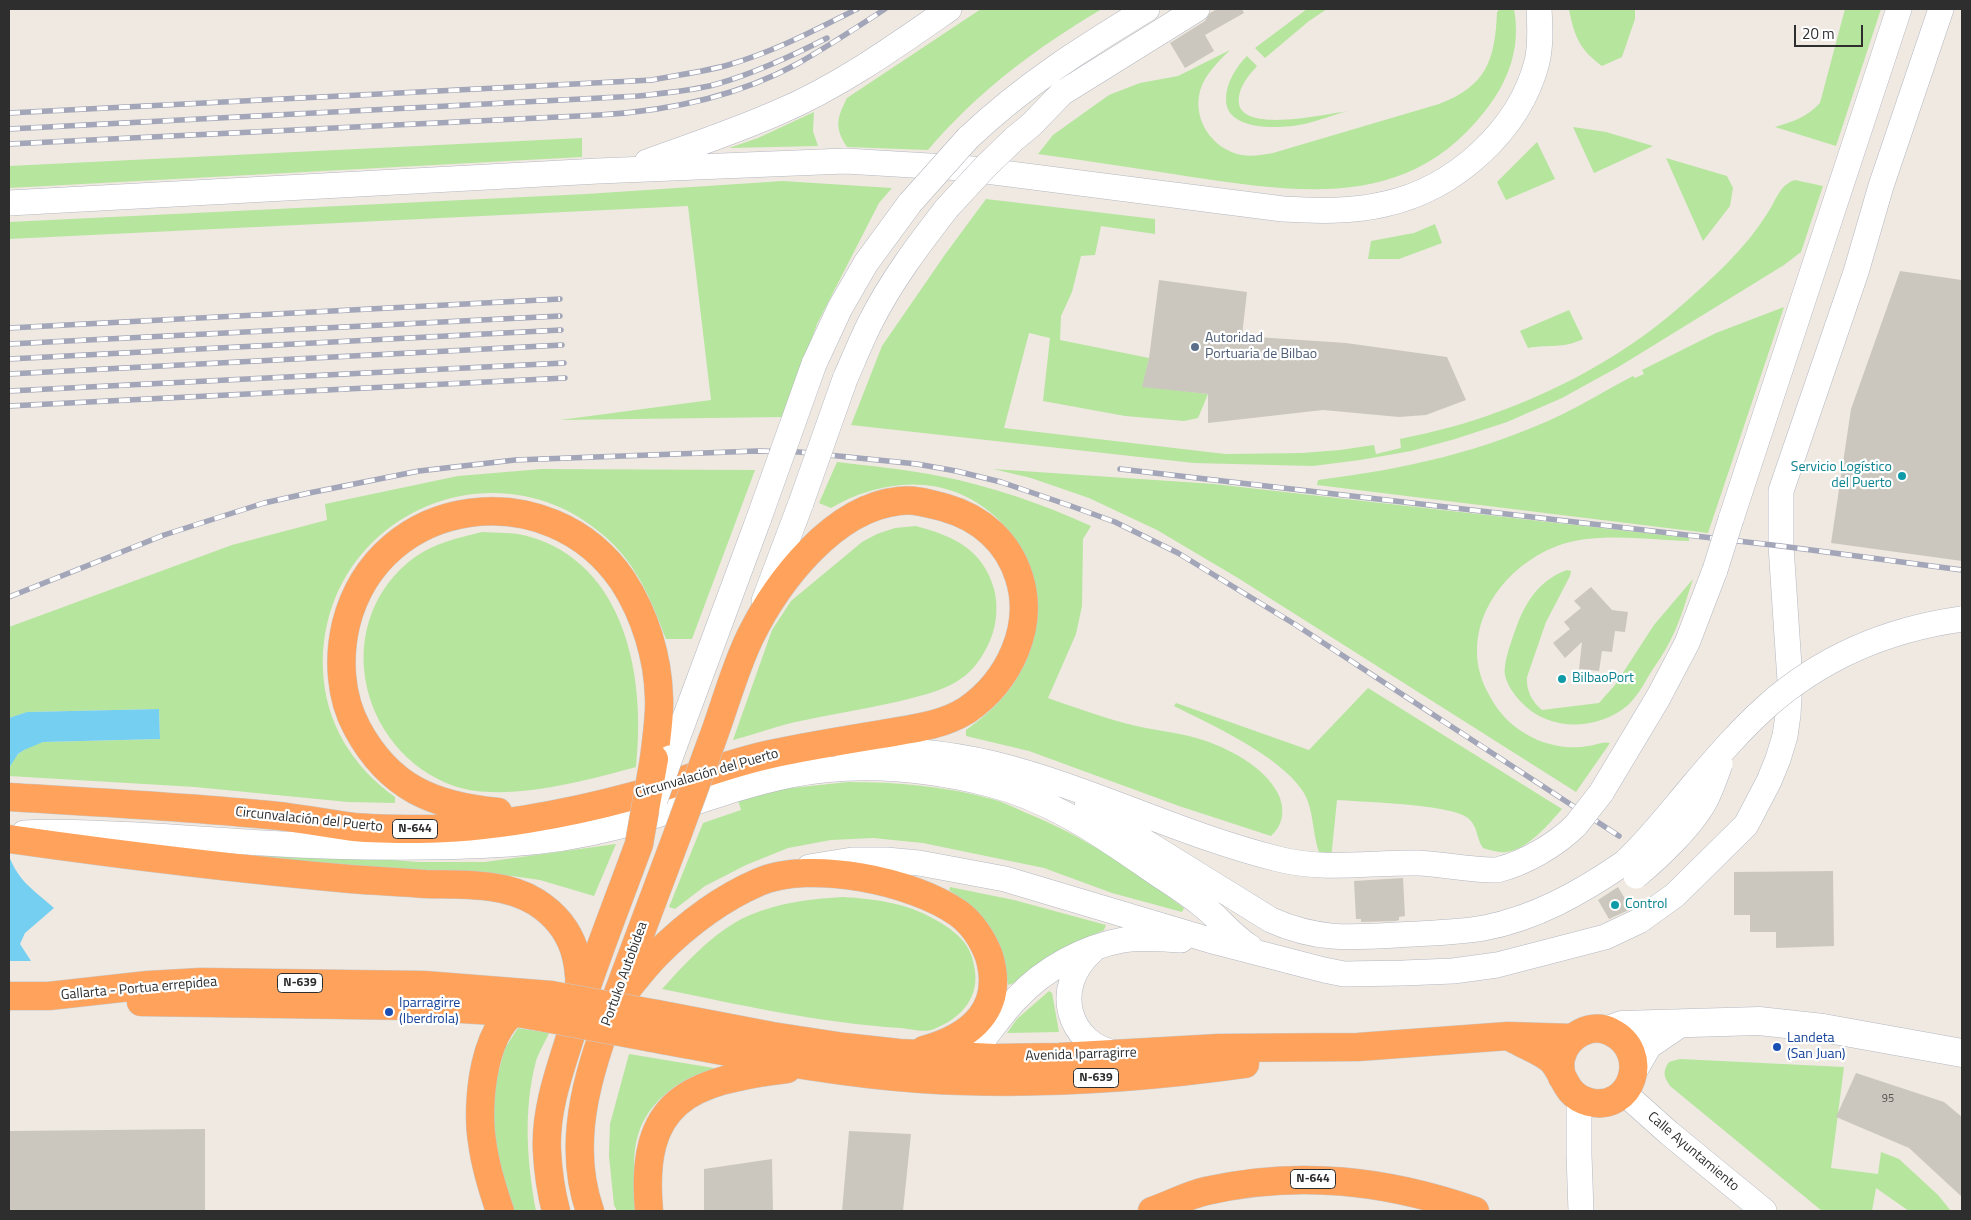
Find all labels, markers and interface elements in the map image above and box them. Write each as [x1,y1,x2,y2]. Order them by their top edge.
scale bar [1796,15,1865,47]
text: 20 m [1802,22,1835,45]
place label: Autoridad Portuaria de Bilbao [1205,331,1317,364]
marker: Autoridad Portuaria de Bilbao [1189,341,1201,353]
place label: Servicio Logístico del Puerto [1791,460,1892,492]
marker: Servicio Logístico del Puerto [1896,470,1908,482]
place label: BilbaoPort [1572,671,1634,687]
marker: BilbaoPort [1556,673,1568,685]
street label: Circunvalación del Puerto [633,746,781,802]
street label: Circunvalación del Puerto [234,804,384,836]
road number: N-644 [392,820,438,839]
place label: Control [1625,897,1668,913]
marker: Control [1609,899,1621,911]
street label: Portuko Autobidea [598,920,652,1028]
street label: Gallarta - Portua errepidea [60,974,218,1004]
road number: N-639 [278,974,322,992]
place label: Iparragirre (Iberdrola) [399,996,460,1028]
marker: Iparragirre (Iberdrola) [383,1006,395,1018]
place label: Landeta (San Juan) [1787,1031,1846,1064]
marker: Landeta (San Juan) [1771,1041,1783,1053]
street label: Avenida Iparragirre [1025,1045,1137,1065]
road number: N-639 [1074,1068,1118,1088]
house number: 95 [1882,1092,1894,1106]
street label: Calle Ayuntamiento [1644,1109,1742,1195]
road number: N-644 [1290,1170,1336,1188]

